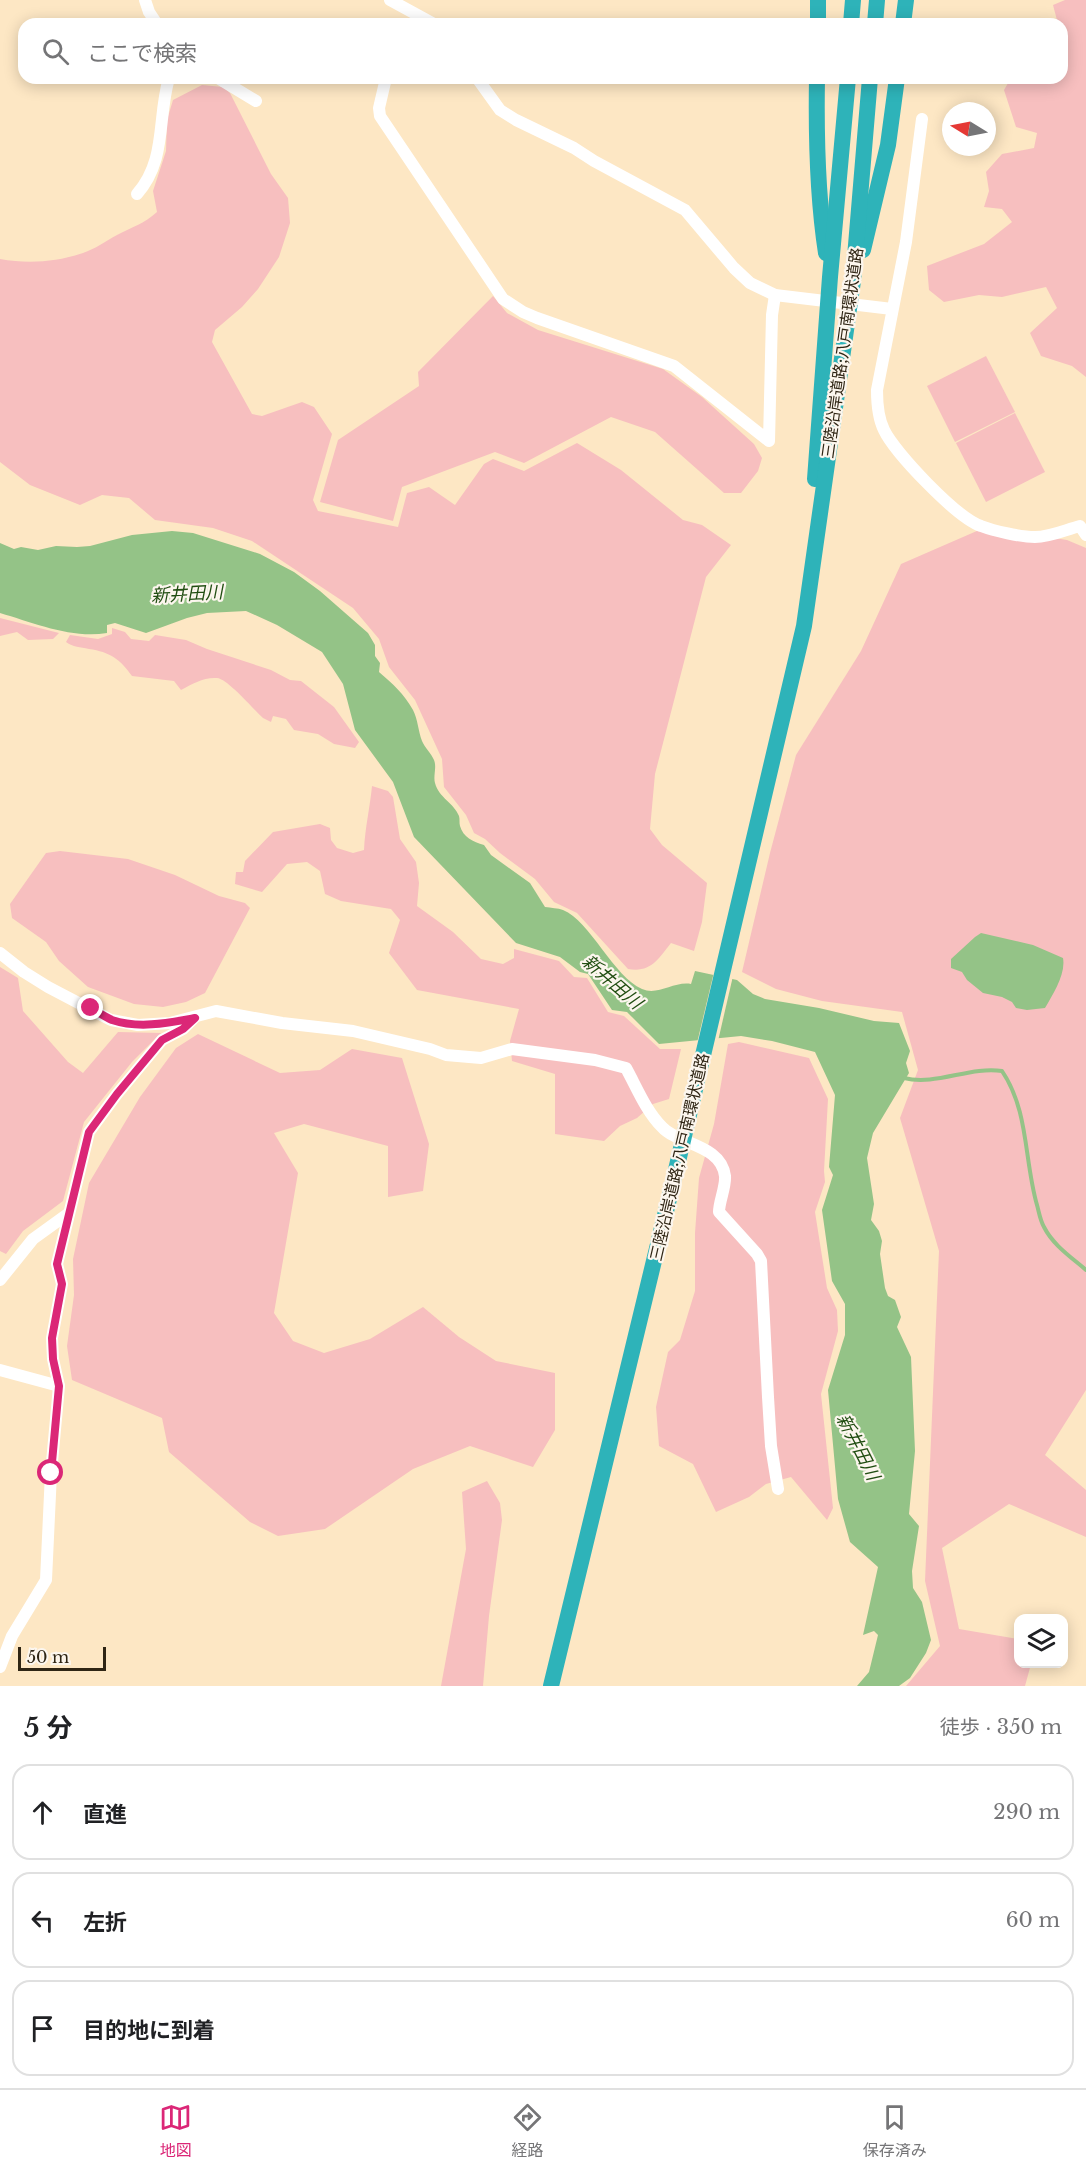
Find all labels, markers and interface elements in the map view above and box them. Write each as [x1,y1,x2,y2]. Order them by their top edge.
search box [18,18,1068,84]
icon: search [39,35,72,68]
text: ここで検索 [87,40,197,67]
north arrow [942,102,996,156]
street label: 三陸沿岸道路;八戸南環状道路 [817,246,867,460]
water label: 新井田川 [150,581,226,607]
water label: 新井田川 [578,950,648,1015]
route end [77,994,103,1020]
street label: 三陸沿岸道路;八戸南環状道路 [645,1051,713,1263]
water label: 新井田川 [832,1410,885,1486]
route start [37,1459,63,1485]
map controls [1014,1614,1068,1668]
button: layers [1014,1614,1068,1668]
scale bar [18,1644,106,1672]
text: 50 m [27,1647,69,1667]
text: 5 分 [24,1712,72,1744]
text: 徒歩 · 350 m [940,1715,1062,1739]
icon: ahead [26,1796,59,1829]
text: 290 m [993,1800,1060,1824]
text: 直進 [83,1801,127,1828]
icon: left [26,1904,59,1937]
text: 60 m [1006,1908,1060,1932]
text: 左折 [83,1909,127,1936]
icon: arrive [26,2012,59,2045]
text: 目的地に到着 [83,2017,215,2044]
tab: 地図 [159,2101,192,2161]
tab: 経路 [511,2101,544,2161]
tab: 保存済み [863,2101,927,2161]

